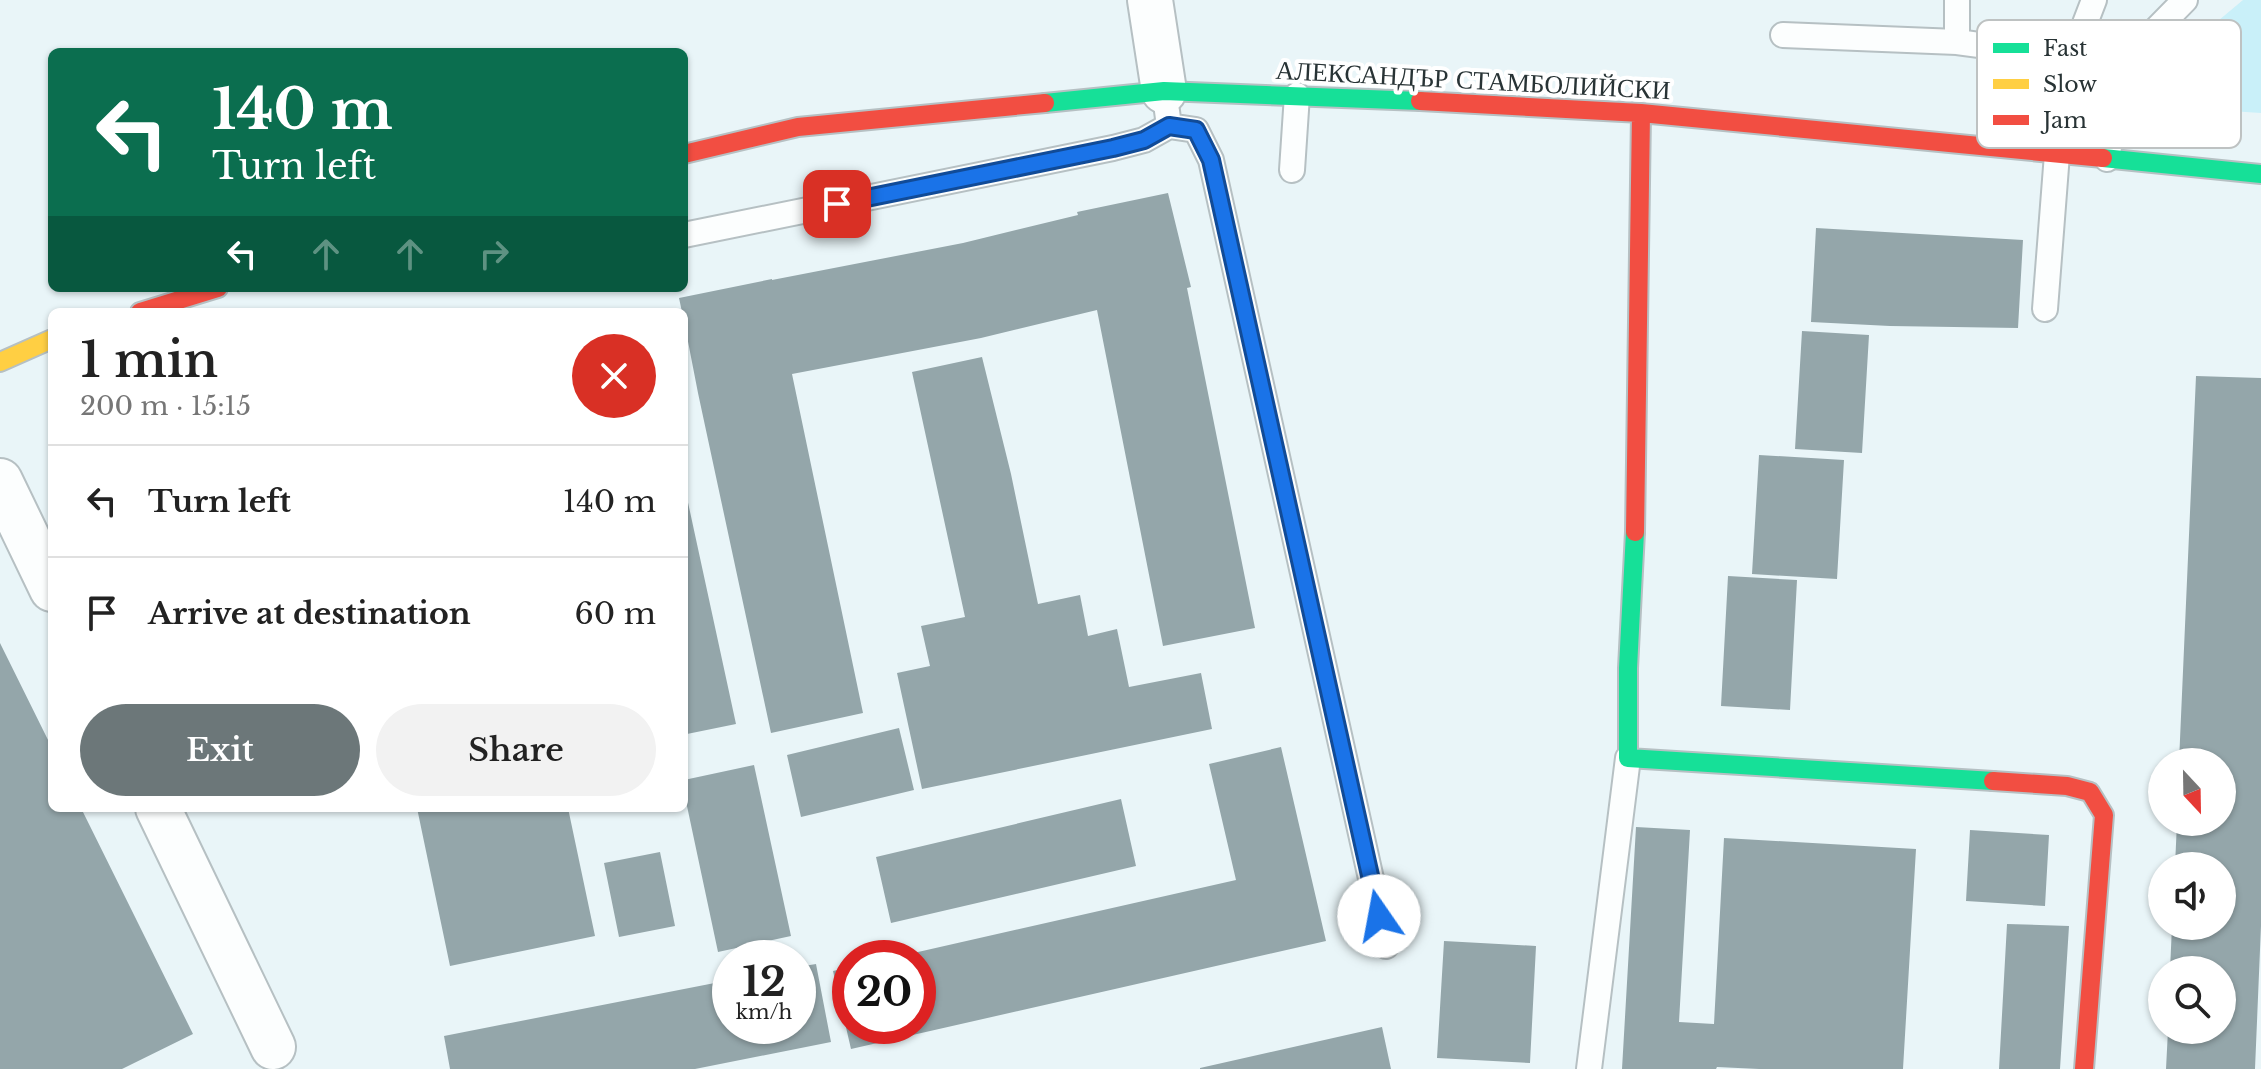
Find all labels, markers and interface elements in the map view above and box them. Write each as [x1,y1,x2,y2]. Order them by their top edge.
legend [1977,20,2241,148]
text: Fast [2043,35,2088,62]
street label: АЛЕКСАНДЪР СТАМБОЛИЙСКИ [1275,54,1671,106]
text: Slow [2043,71,2097,98]
text: 140 m [212,75,393,144]
icon: left [80,80,184,184]
text: Jam [2040,107,2087,134]
text: Turn left [212,144,376,189]
pin [803,170,871,238]
icon: arrive [815,182,859,226]
icon: left [220,232,264,276]
icon: ahead [304,232,348,276]
icon: ahead [388,232,432,276]
icon: right [472,232,516,276]
text: 1 min [80,330,218,390]
button: close [572,334,656,418]
text: 200 m · 15:15 [80,390,251,422]
icon: left [80,479,124,523]
text: Turn left [148,483,291,520]
text: 140 m [563,483,656,520]
icon: arrive [80,591,124,635]
text: Arrive at destination [148,595,471,632]
text: 60 m [574,595,656,632]
button: Exit [80,704,360,796]
button: Share [376,704,656,796]
north arrow [2148,748,2236,836]
map controls [2148,748,2236,1044]
button: sound [2148,852,2236,940]
position arrow [1337,874,1421,958]
speed limit sign: 20 [832,940,936,1044]
button: search [2148,956,2236,1044]
text: 12 [742,957,786,1007]
text: km/h [736,1000,792,1024]

